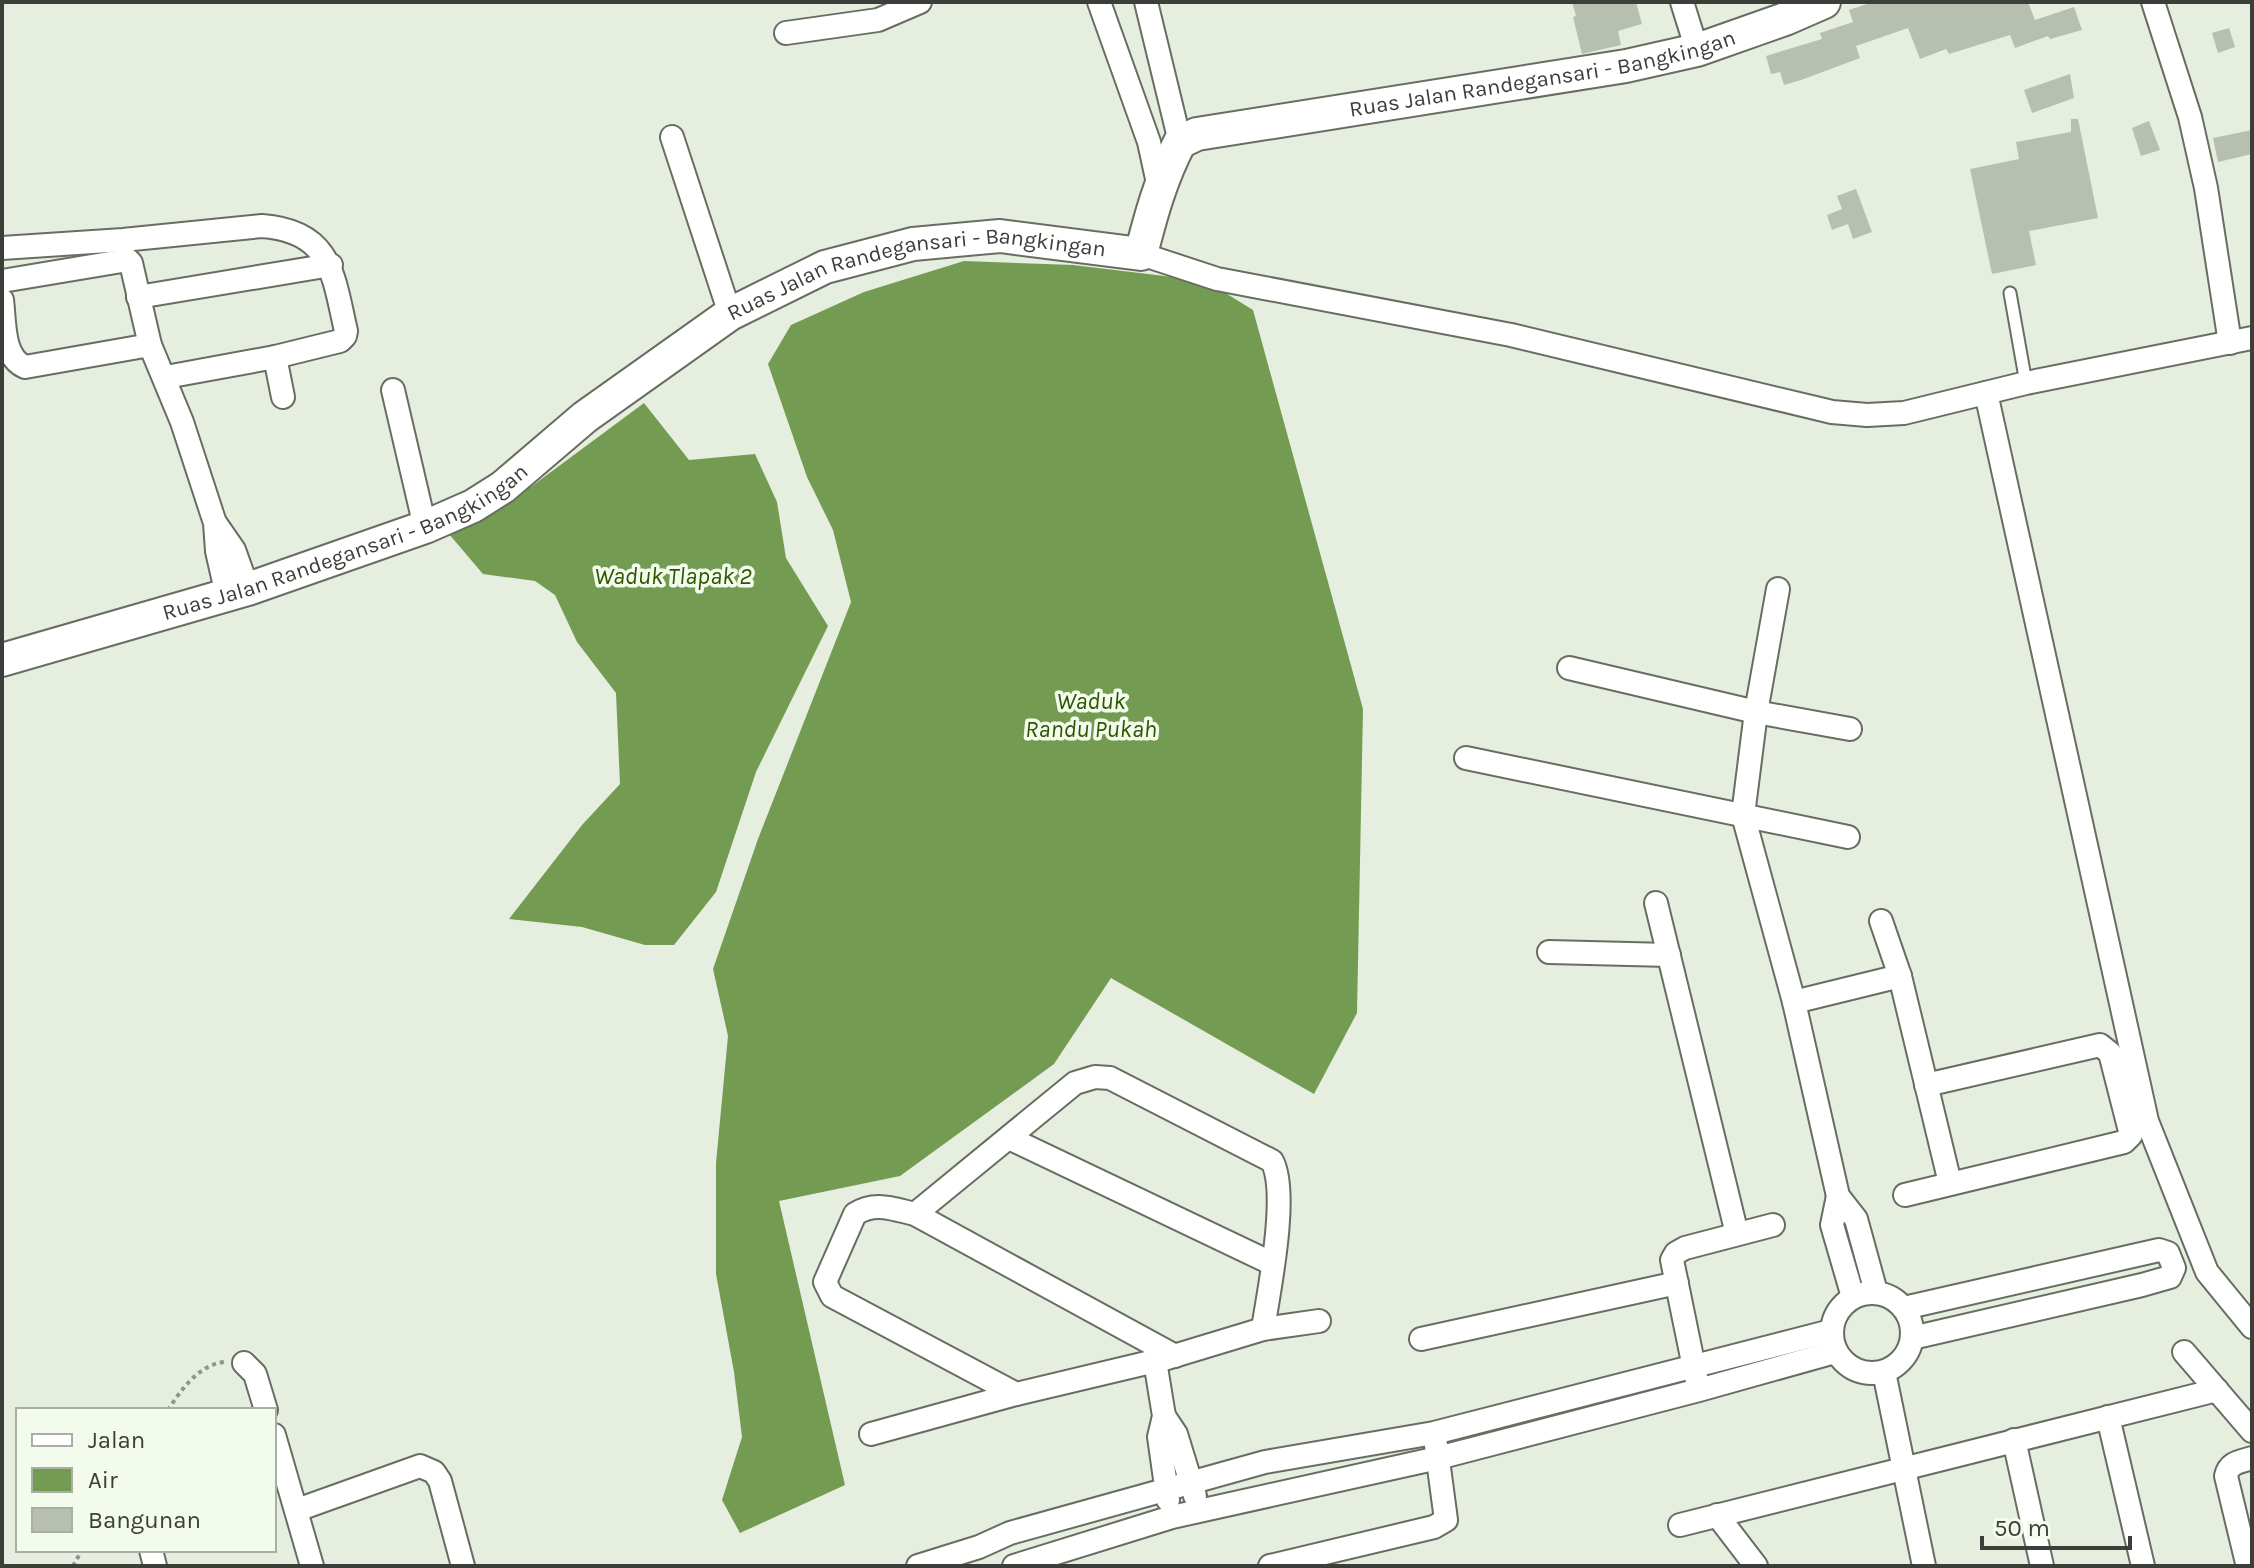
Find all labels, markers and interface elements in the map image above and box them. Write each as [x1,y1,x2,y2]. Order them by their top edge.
street label: Ruas Jalan Randegansari - Bangkingan [1347,24,1739,123]
street label: Ruas Jalan Randegansari - Bangkingan [723,223,1108,326]
street label: Ruas Jalan Randegansari - Bangkingan [160,458,533,626]
water label: Waduk Tlapak 2 [594,562,752,590]
water label: Waduk Randu Pukah [1025,687,1157,743]
legend [16,1408,276,1552]
text: Jalan [88,1426,145,1454]
text: Air [88,1466,118,1494]
scale bar [1982,1500,2130,1550]
text: Bangunan [88,1506,201,1534]
text: 50 m [1994,1514,2050,1542]

